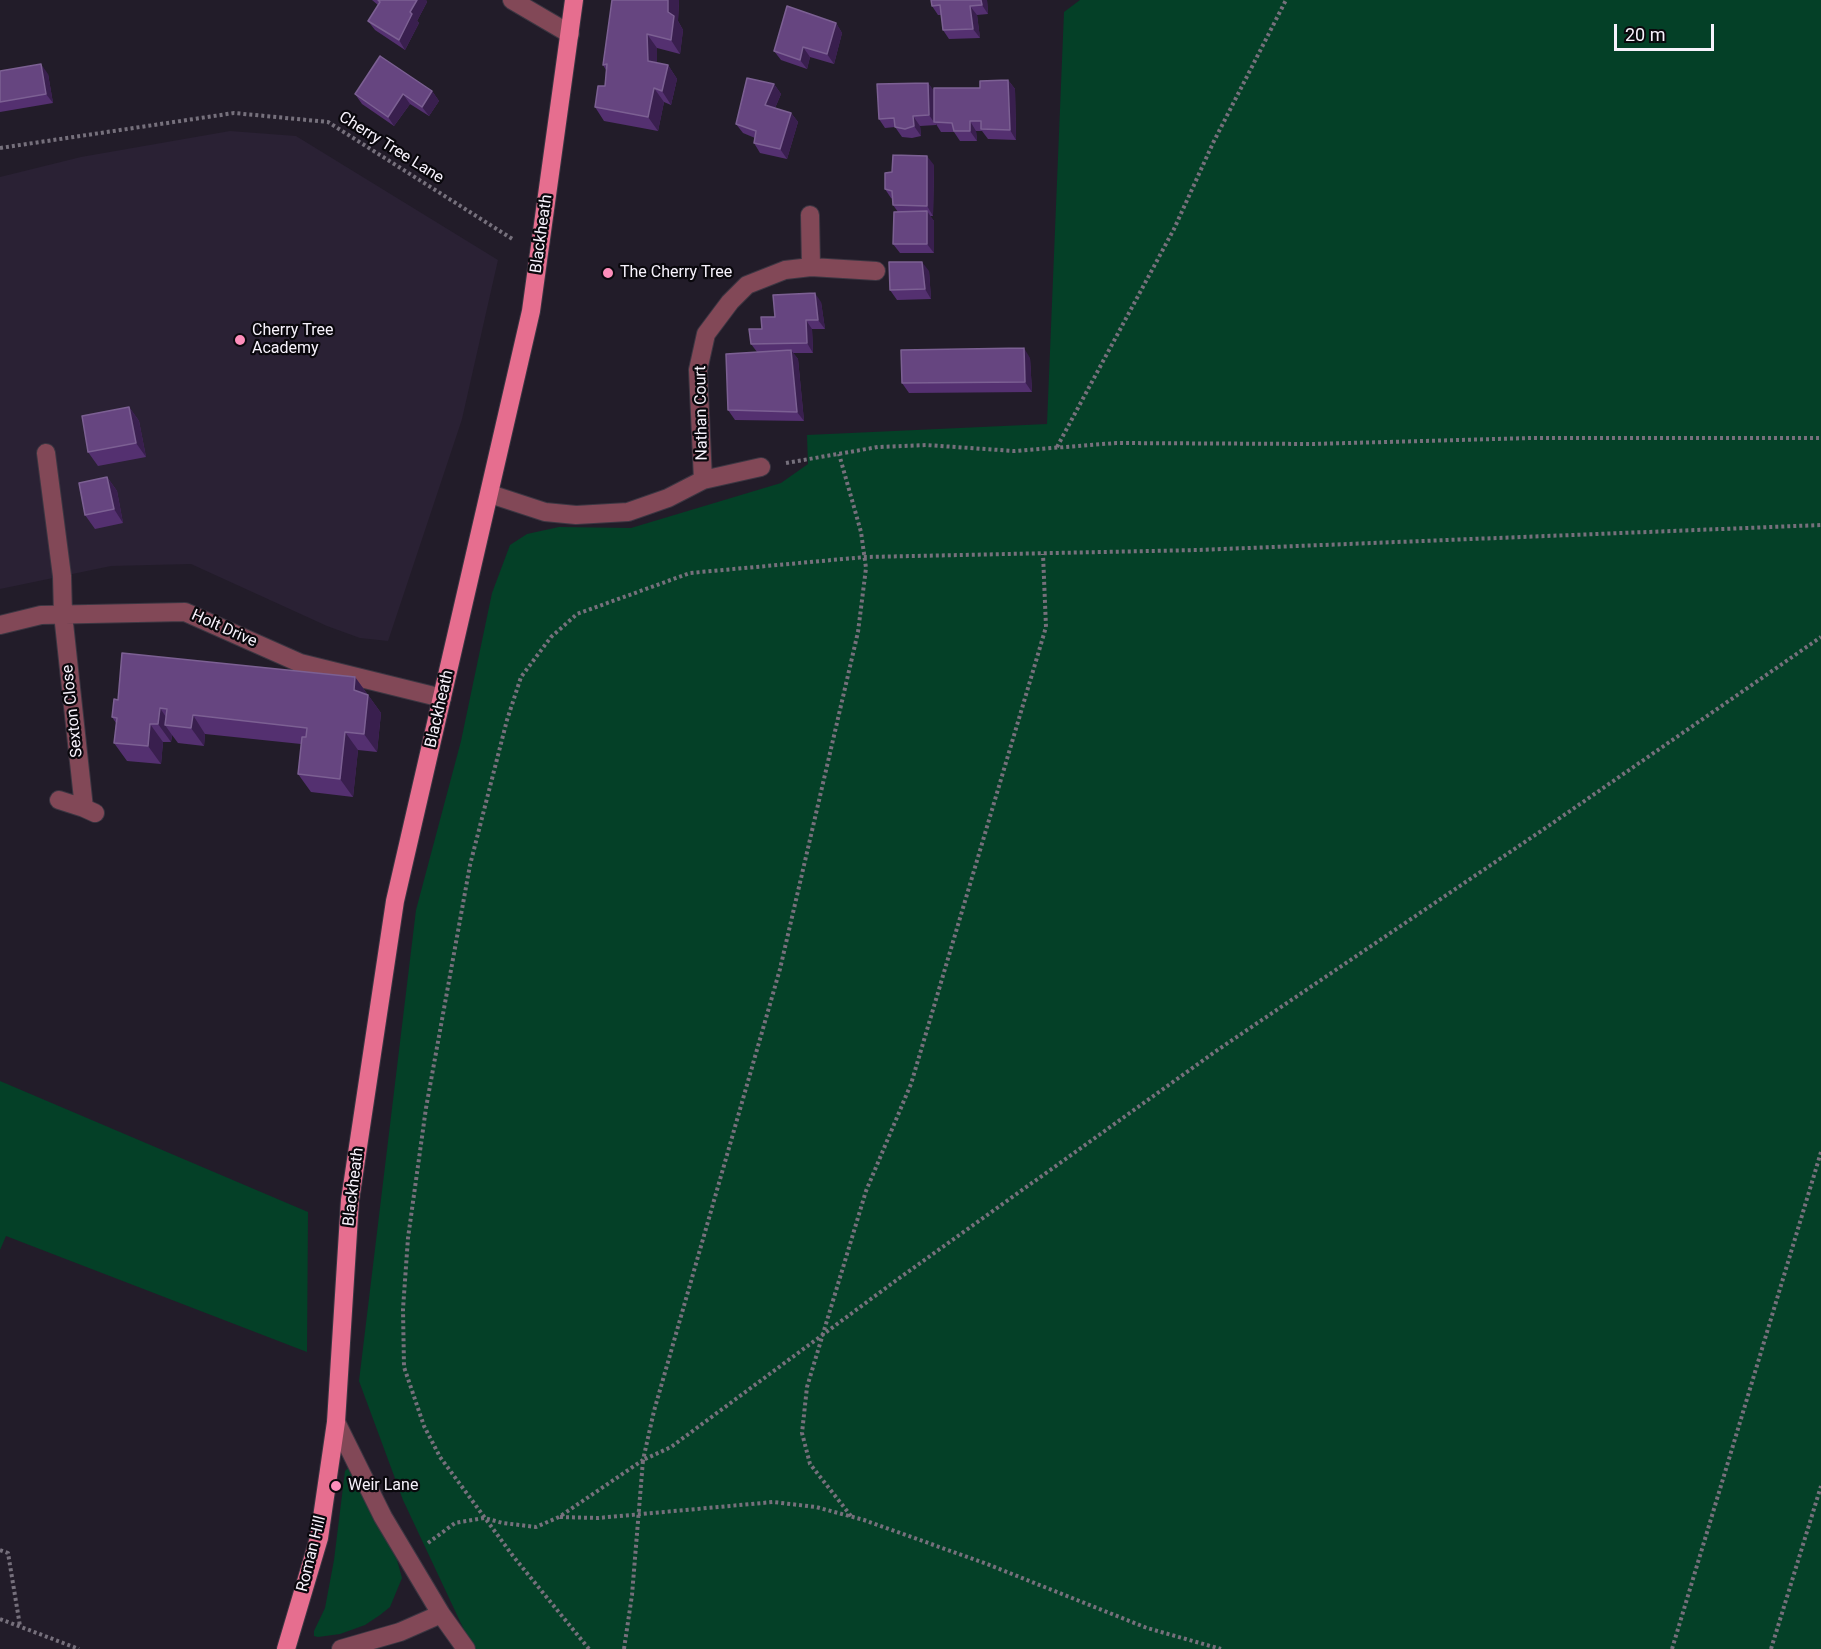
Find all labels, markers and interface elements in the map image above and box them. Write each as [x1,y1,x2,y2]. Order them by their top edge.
scale bar [1617,12,1718,50]
text: 20 m [1625,24,1665,45]
street label: Cherry Tree Lane [335,108,447,188]
street label: Blackheath [527,194,557,274]
place label: The Cherry Tree [620,263,732,283]
marker: The Cherry Tree [601,266,615,280]
place label: Cherry Tree Academy [252,321,333,359]
marker: Cherry Tree Academy [233,333,247,347]
street label: Nathan Court [692,365,712,461]
street label: Holt Drive [188,606,260,652]
street label: Sexton Close [59,664,87,758]
street label: Blackheath [422,668,458,750]
street label: Blackheath [340,1147,368,1227]
place label: Weir Lane [348,1476,418,1496]
marker: Weir Lane [329,1479,343,1493]
street label: Roman Hill [293,1514,331,1594]

